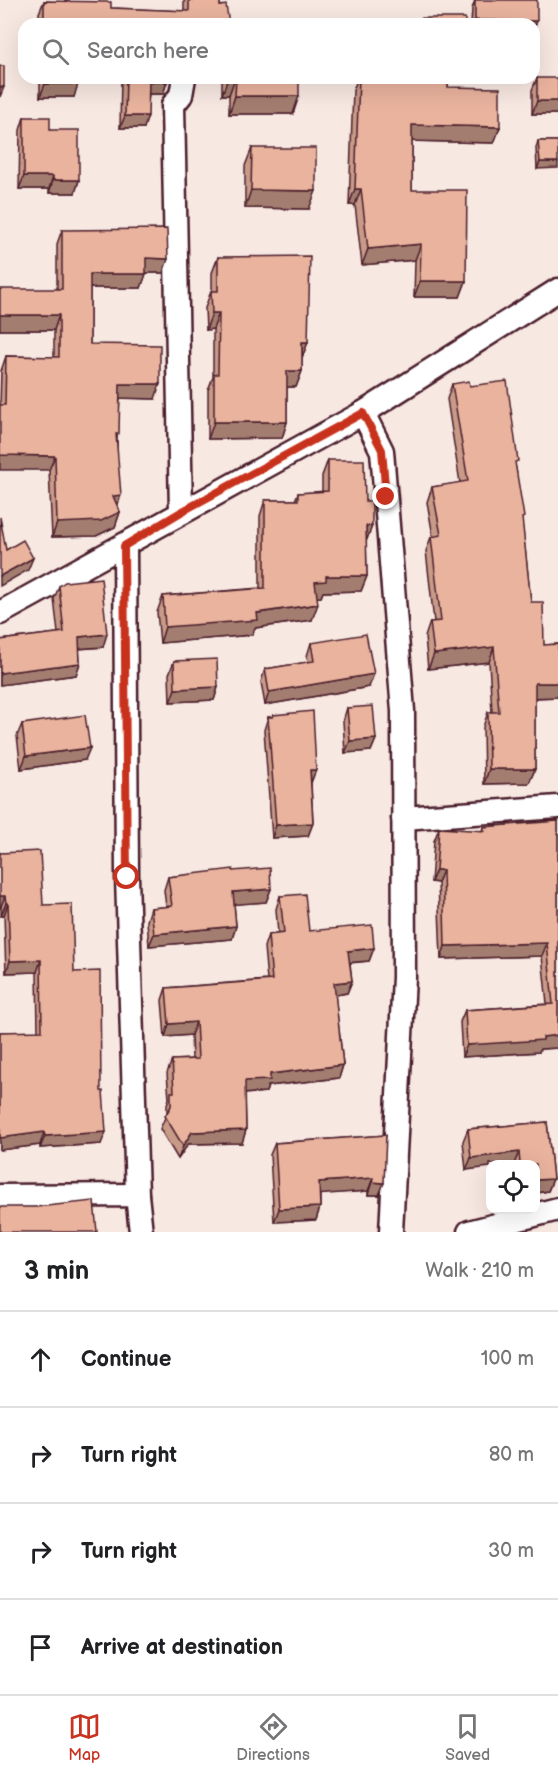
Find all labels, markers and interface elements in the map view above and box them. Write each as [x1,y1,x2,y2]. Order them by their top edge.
search box [18,18,540,84]
icon: search [39,35,72,68]
text: Search here [87,38,209,65]
route end [372,483,398,509]
route start [113,863,139,889]
map controls [486,1160,540,1214]
button: locate [486,1160,540,1214]
text: 3 min [24,1256,89,1287]
text: Walk · 210 m [425,1259,534,1283]
icon: ahead [24,1343,57,1376]
text: Continue [81,1346,171,1373]
text: 100 m [481,1347,534,1371]
icon: right [24,1439,57,1472]
text: Turn right [81,1442,177,1469]
text: 80 m [489,1443,534,1467]
icon: right [24,1535,57,1568]
text: Turn right [81,1538,177,1565]
text: 30 m [488,1539,534,1563]
icon: arrive [24,1631,57,1664]
text: Arrive at destination [81,1634,283,1661]
tab: Map [68,1710,101,1765]
tab: Directions [236,1710,310,1765]
tab: Saved [445,1710,490,1765]

